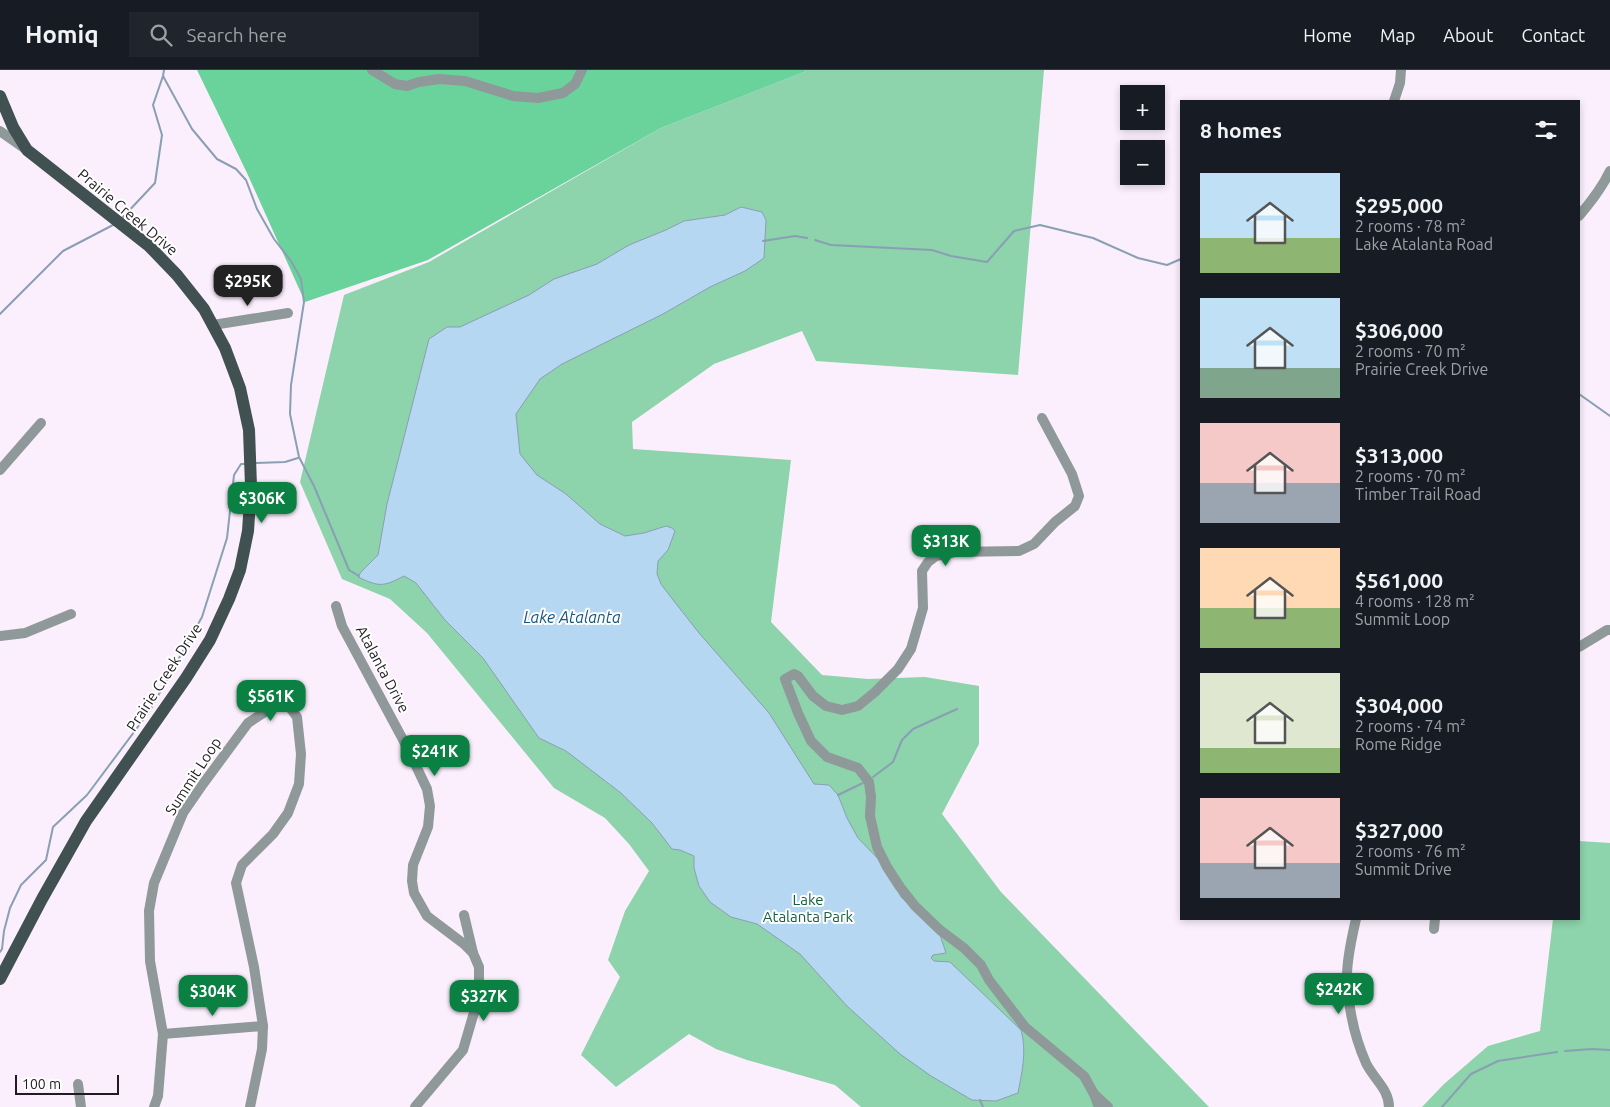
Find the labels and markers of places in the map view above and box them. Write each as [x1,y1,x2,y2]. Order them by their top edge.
pin: $295K [213,264,283,307]
pin: $306K [227,482,297,524]
pin: $313K [911,524,981,567]
pin: $561K [236,680,306,722]
pin: $241K [400,734,470,777]
pin: $242K [1304,972,1374,1015]
pin: $304K [178,974,248,1017]
pin: $327K [449,980,519,1022]

